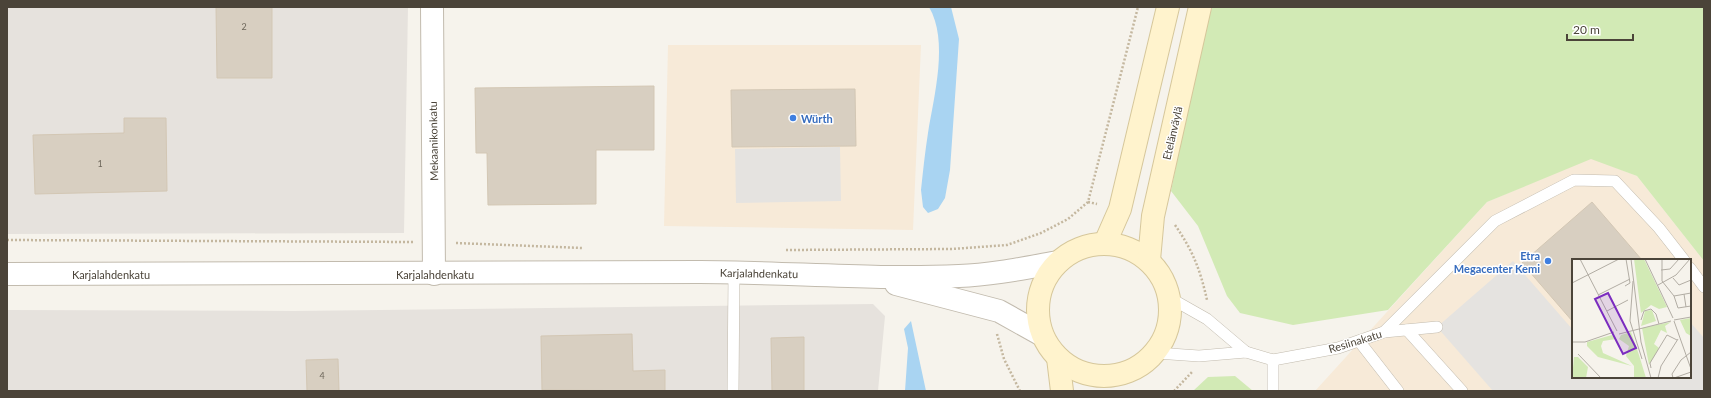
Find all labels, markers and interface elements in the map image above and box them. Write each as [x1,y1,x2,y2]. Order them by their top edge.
scale bar [1567,16,1633,42]
house number: 2 [241,21,247,32]
text: 20 m [1573,22,1600,37]
street label: Mekaanikonkatu [426,101,440,181]
street label: Etelänväylä [1160,105,1184,161]
place label: Würth [801,112,833,125]
marker: Würth [788,113,798,123]
house number: 1 [97,158,103,169]
place label: Etra Megacenter Kemi [1454,249,1540,275]
marker: Etra Megacenter Kemi [1543,256,1553,266]
inset map [1572,259,1691,378]
street label: Karjalahdenkatu [720,266,798,280]
street label: Karjalahdenkatu [72,268,150,281]
street label: Karjalahdenkatu [396,268,474,281]
street label: Resiinakatu [1327,327,1383,355]
house number: 4 [319,370,325,381]

